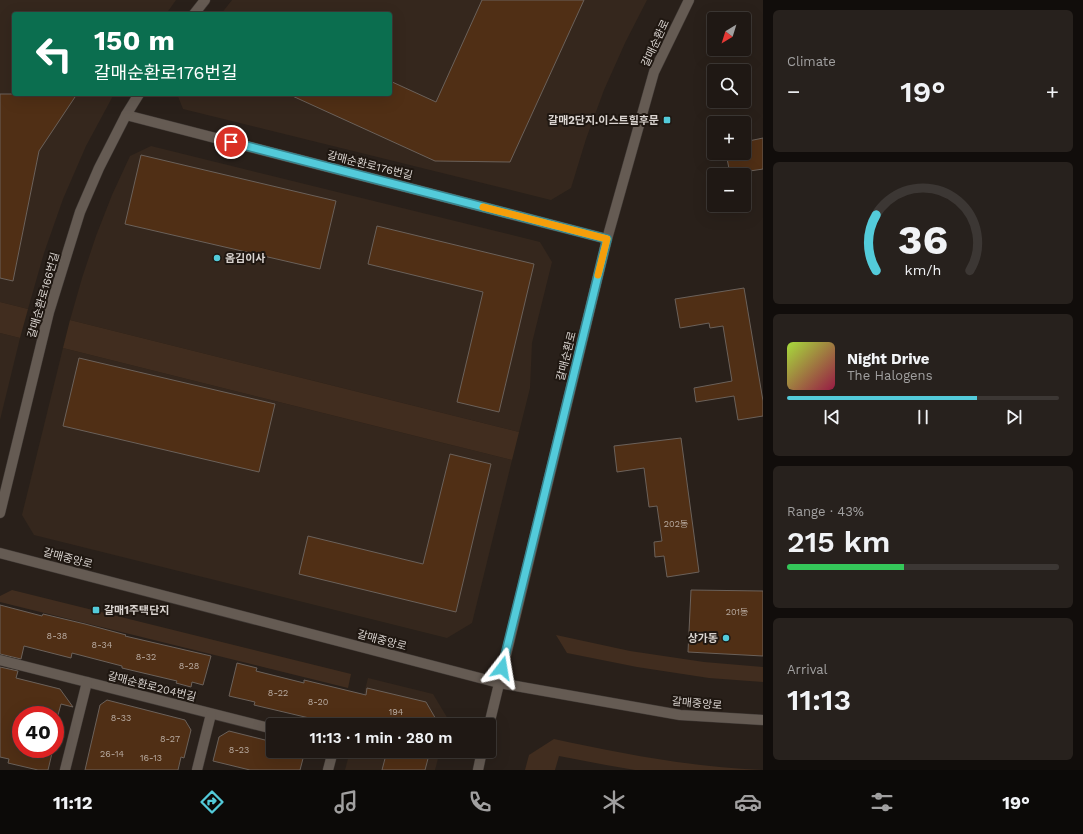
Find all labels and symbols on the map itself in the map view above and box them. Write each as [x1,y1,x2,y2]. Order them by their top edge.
north arrow [707,12,751,56]
street label: 갈매순환로 [639,18,672,69]
place label: 갈매2단지.이스트힐후문 [548,114,659,127]
marker: 갈매2단지.이스트힐후문 [662,115,672,125]
pin [214,125,248,159]
street label: 갈매순환로176번길 [326,149,414,182]
street label: 갈매순환로166번길 [25,251,62,339]
place label: 옴김이사 [225,252,265,265]
marker: 옴김이사 [212,253,222,263]
street label: 갈매순환로 [554,330,579,382]
house number: 202동 [664,519,688,529]
street label: 갈매중앙로 [42,546,94,571]
place label: 갈매1주택단지 [104,604,169,617]
marker: 갈매1주택단지 [91,605,101,615]
house number: 201동 [726,607,748,617]
street label: 갈매중앙로 [356,628,408,653]
house number: 8-38 [47,631,67,641]
place label: 상가동 [688,632,718,645]
marker: 상가동 [721,633,731,643]
house number: 8-34 [92,640,113,650]
position arrow [481,647,523,689]
house number: 8-32 [136,652,156,662]
house number: 8-28 [179,661,199,671]
street label: 갈매순환로204번길 [106,669,198,704]
house number: 8-22 [268,688,288,698]
street label: 갈매중앙로 [671,695,723,712]
house number: 8-20 [308,697,329,707]
speed limit sign: 40 [12,706,64,758]
house number: 194 [389,707,404,717]
house number: 8-33 [111,713,131,723]
house number: 8-27 [160,734,180,744]
house number: 8-23 [229,745,249,755]
house number: 26-14 [100,749,124,759]
house number: 16-13 [140,753,162,763]

